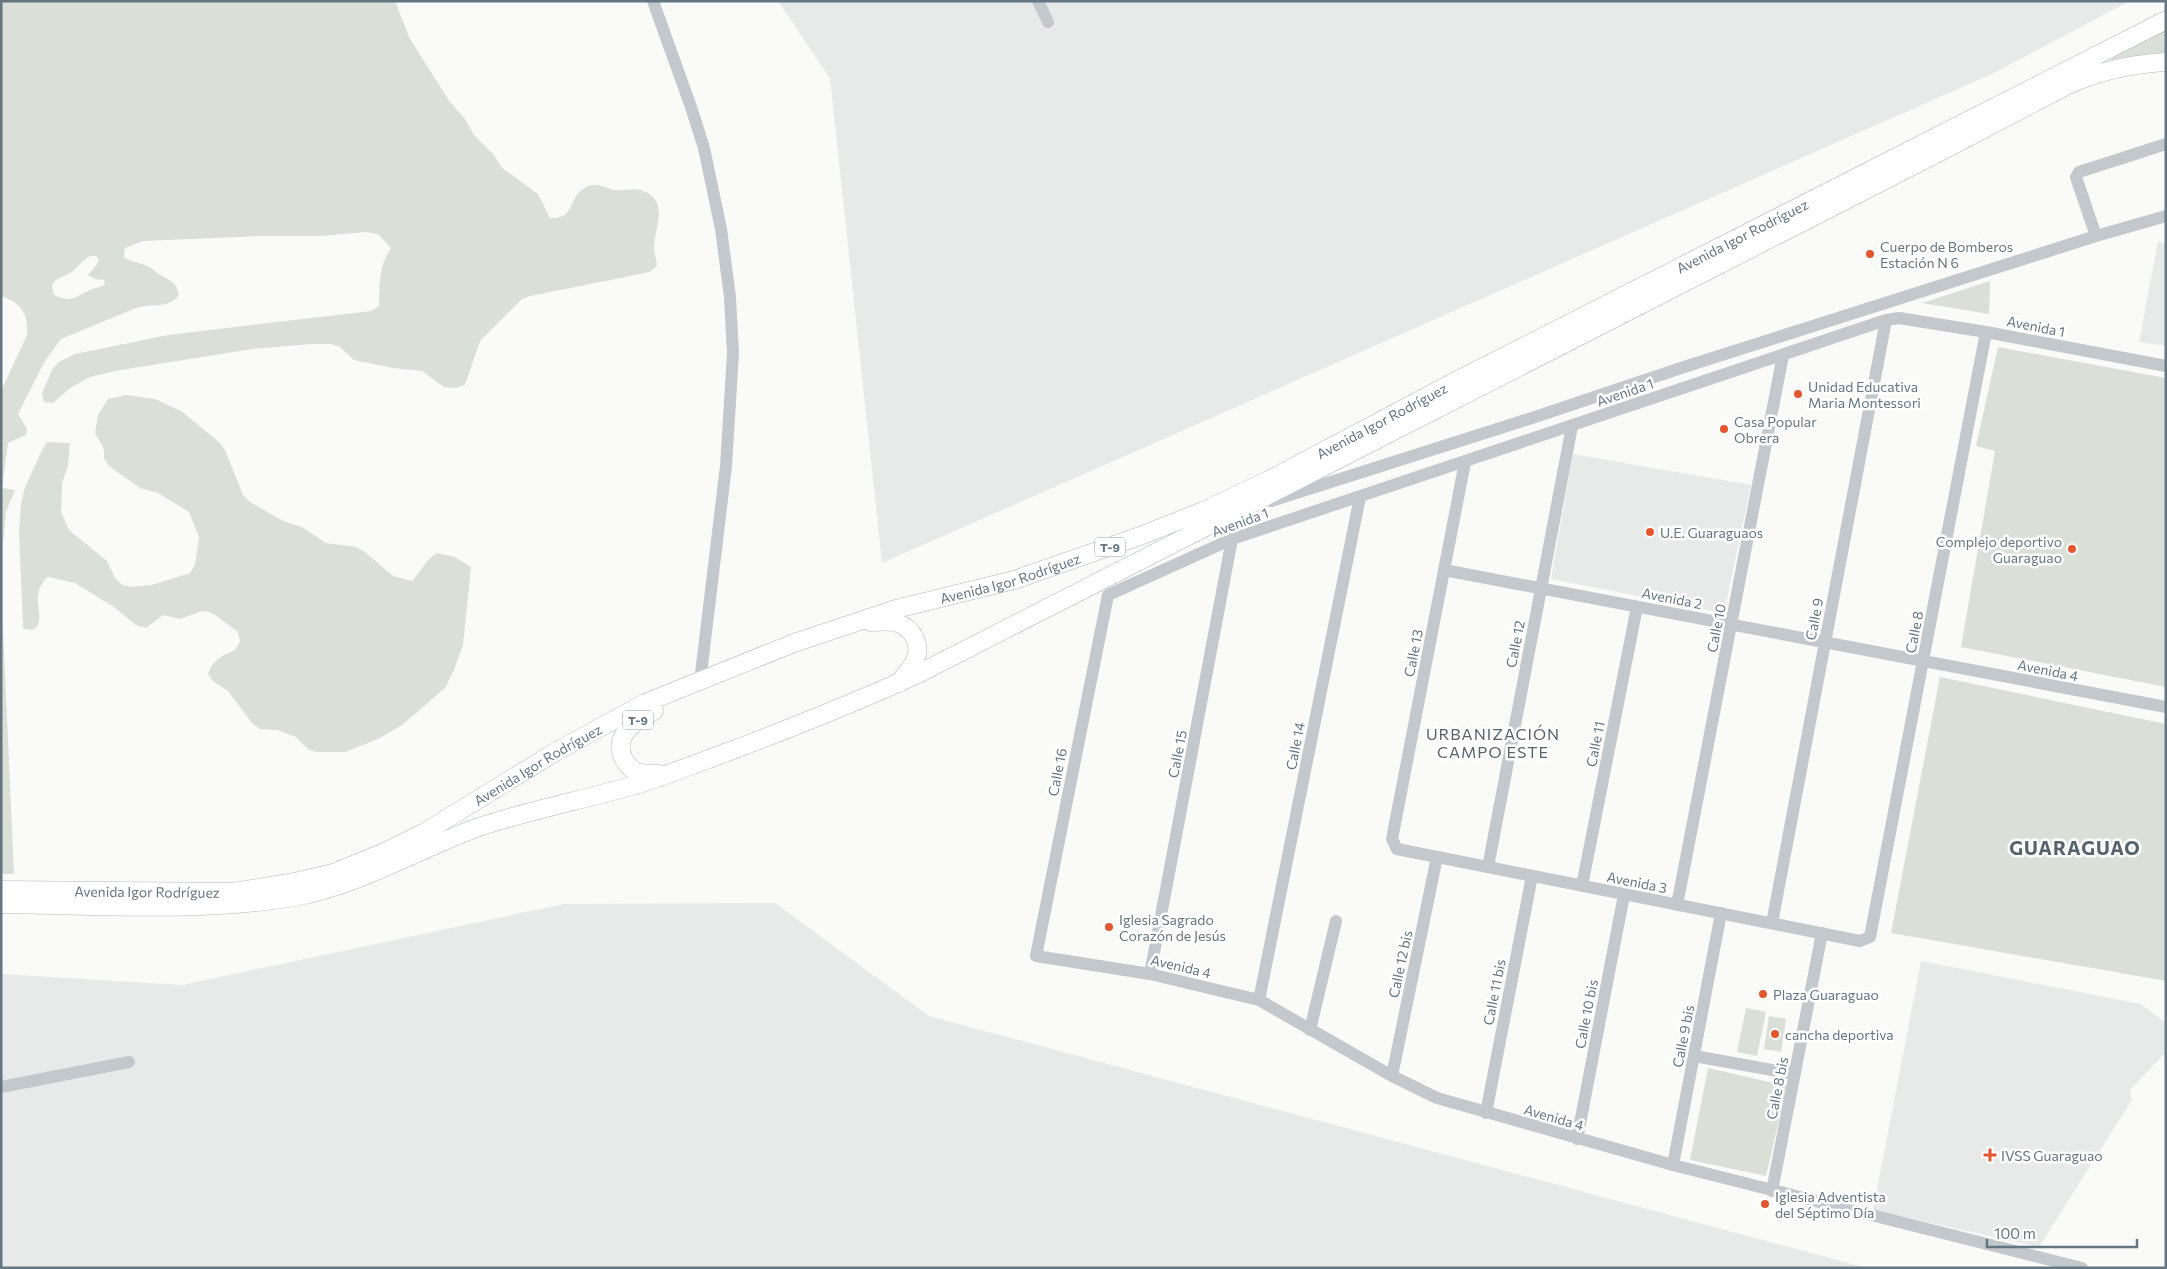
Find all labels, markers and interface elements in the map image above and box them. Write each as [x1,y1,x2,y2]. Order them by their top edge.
street label: Avenida Igor Rodríguez [1673,195,1811,276]
place label: Cuerpo de Bomberos Estación N 6 [1880,238,2013,271]
marker: Cuerpo de Bomberos Estación N 6 [1864,248,1876,260]
street label: Avenida 1 [2005,312,2067,340]
street label: Avenida 1 [1594,374,1656,410]
place label: Unidad Educativa Maria Montessori [1808,378,1921,411]
street label: Avenida Igor Rodríguez [1313,379,1450,462]
marker: Unidad Educativa Maria Montessori [1792,388,1804,400]
place label: Casa Popular Obrera [1734,413,1817,446]
marker: Casa Popular Obrera [1718,423,1730,435]
street label: Avenida 1 [1209,504,1271,540]
place label: U.E. Guaraguaos [1660,524,1763,541]
marker: U.E. Guaraguaos [1644,526,1656,538]
place label: Complejo deportivo Guaraguao [1936,533,2062,566]
road number: T-9 [1095,538,1125,556]
marker: Complejo deportivo Guaraguao [2066,543,2078,555]
street label: Avenida Igor Rodríguez [938,549,1082,606]
street label: Avenida 2 [1640,584,1704,612]
street label: Calle 9 [1802,596,1826,642]
street label: Calle 10 [1703,602,1729,654]
street label: Calle 8 [1902,609,1926,655]
street label: Calle 12 [1502,619,1528,669]
street label: Calle 13 [1400,628,1426,678]
street label: Avenida 4 [2016,656,2080,684]
road number: T-9 [623,710,653,730]
street label: Avenida Igor Rodríguez [470,720,604,809]
street label: Calle 14 [1282,720,1308,771]
street label: Calle 11 [1582,720,1608,768]
district label: URBANIZACIÓN CAMPO ESTE [1426,724,1560,761]
street label: Calle 15 [1164,729,1190,779]
street label: Calle 16 [1044,747,1070,797]
district label: GUARAGUAO [2009,836,2141,859]
street label: Avenida 3 [1605,868,1669,896]
street label: Avenida Igor Rodríguez [74,882,220,900]
place label: Iglesia Sagrado Corazón de Jesús [1119,911,1226,944]
marker: Iglesia Sagrado Corazón de Jesús [1103,921,1115,933]
street label: Calle 12 bis [1385,929,1415,999]
street label: Avenida 4 [1149,951,1213,981]
street label: Calle 11 bis [1479,957,1509,1027]
street label: Calle 10 bis [1571,978,1601,1050]
place label: Plaza Guaraguao [1773,986,1879,1003]
marker: Plaza Guaraguao [1757,988,1769,1000]
street label: Calle 9 bis [1669,1003,1697,1069]
place label: cancha deportiva [1785,1026,1894,1043]
marker: cancha deportiva [1769,1028,1781,1040]
street label: Calle 8 bis [1763,1055,1791,1121]
street label: Avenida 4 [1522,1100,1586,1134]
place label: IVSS Guaraguao [2001,1147,2103,1164]
marker: IVSS Guaraguao [1983,1148,1997,1162]
place label: Iglesia Adventista del Séptimo Día [1775,1188,1886,1221]
marker: Iglesia Adventista del Séptimo Día [1759,1198,1771,1210]
scale bar [1987,1216,2137,1248]
text: 100 m [1994,1224,2036,1242]

